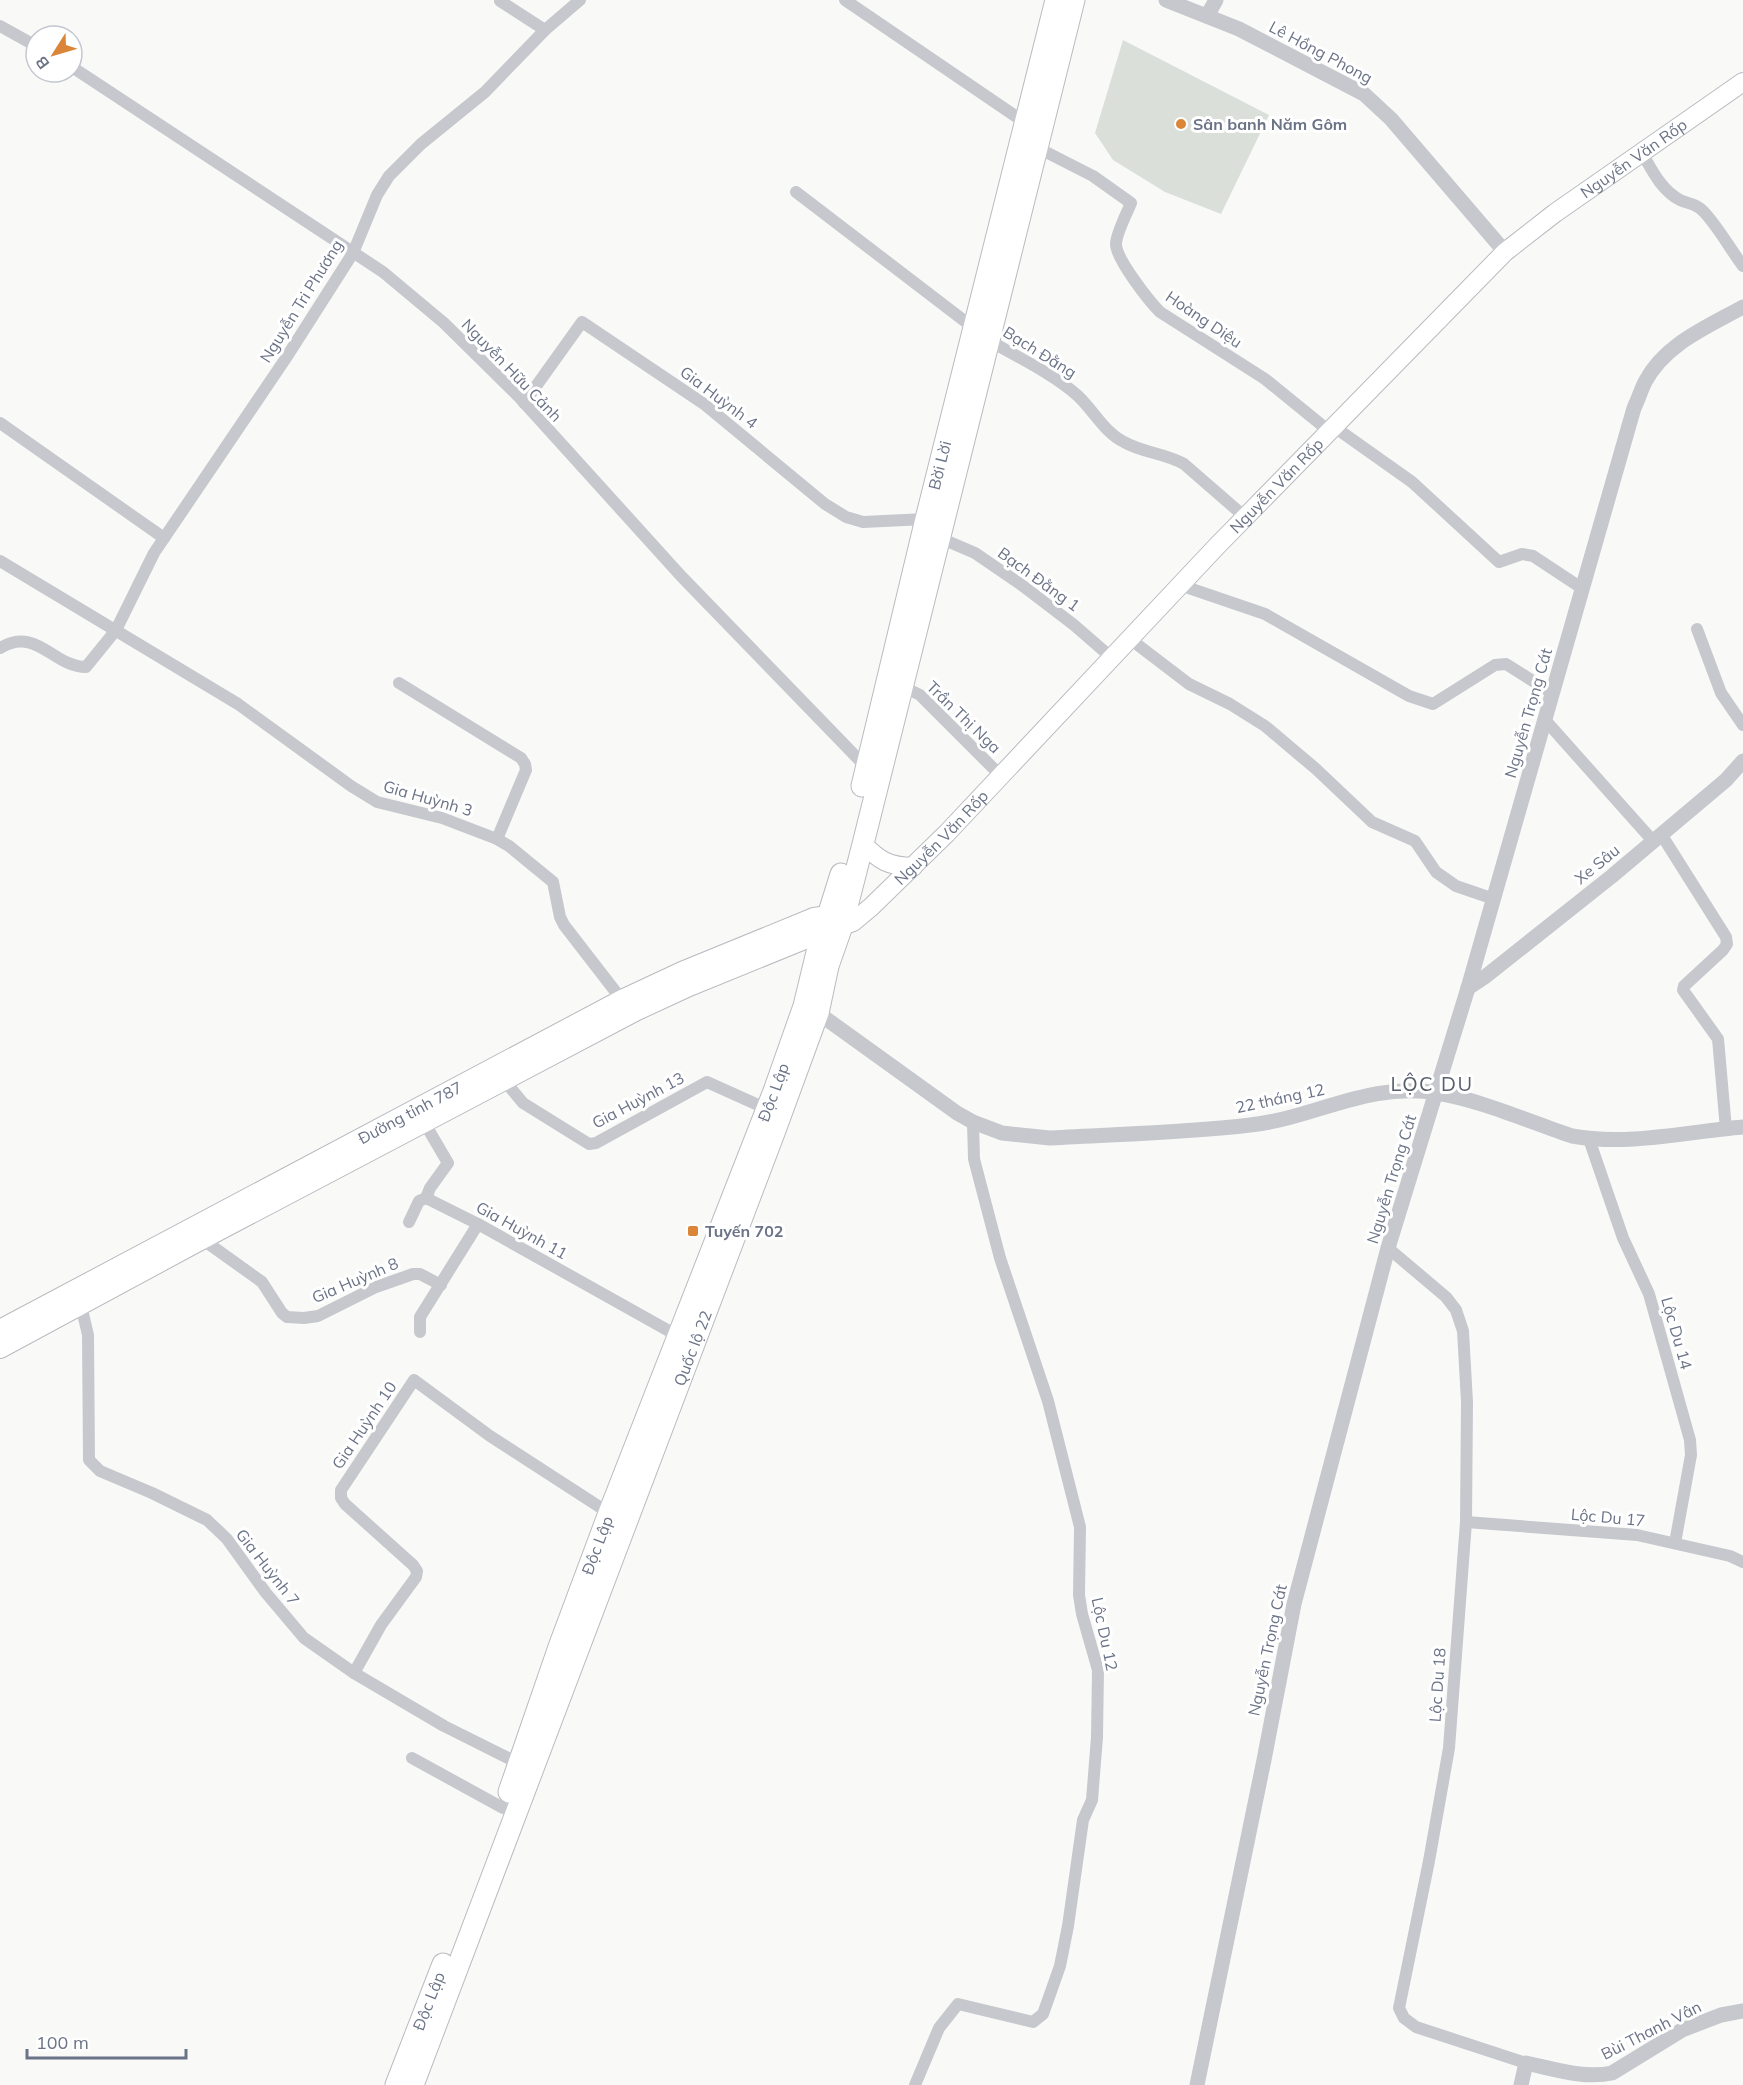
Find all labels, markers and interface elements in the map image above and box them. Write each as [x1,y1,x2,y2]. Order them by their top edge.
street label: Lê Hồng Phong [1266,16,1376,88]
north arrow [24,24,84,84]
text: B [31,53,53,73]
place label: Sân banh Năm Gôm [1193,114,1347,134]
street label: Nguyễn Văn Rốp [1576,114,1691,202]
marker: Sân banh Năm Gôm [1174,117,1188,131]
street label: Nguyễn Tri Phương [255,236,347,366]
street label: Hoàng Diệu [1162,286,1246,352]
street label: Nguyễn Hữu Cảnh [458,314,566,426]
street label: Bạch Đằng [1000,322,1080,382]
street label: Gia Huỳnh 4 [676,361,762,433]
street label: Nguyễn Văn Rốp [1225,434,1327,537]
street label: Bời Lời [924,439,955,492]
street label: Bạch Đằng 1 [994,543,1084,615]
street label: Nguyễn Trọng Cát [1500,645,1556,780]
street label: Trần Thị Nga [923,677,1005,757]
street label: Gia Huỳnh 3 [381,776,475,820]
street label: Nguyễn Văn Rốp [890,786,992,889]
street label: Xe Sâu [1570,840,1624,888]
street label: Độc Lập [753,1060,793,1125]
street label: Gia Huỳnh 13 [589,1067,687,1133]
district label: LỘC DU [1390,1071,1474,1096]
street label: Đường tỉnh 787 [355,1077,465,1148]
street label: 22 tháng 12 [1234,1079,1326,1117]
street label: Nguyễn Trọng Cát [1362,1112,1420,1246]
street label: Gia Huỳnh 11 [473,1197,571,1263]
place label: Tuyến 702 [705,1221,783,1241]
marker: Tuyến 702 [686,1224,700,1238]
street label: Gia Huỳnh 8 [309,1253,401,1307]
street label: Lộc Du 14 [1657,1294,1697,1372]
street label: Quốc lộ 22 [669,1308,716,1389]
street label: Gia Huỳnh 10 [327,1377,401,1473]
street label: Lộc Du 17 [1570,1504,1646,1530]
street label: Độc Lập [577,1513,617,1577]
street label: Gia Huỳnh 7 [232,1525,304,1609]
street label: Nguyễn Trọng Cát [1243,1582,1291,1718]
street label: Lộc Du 12 [1087,1596,1123,1672]
street label: Lộc Du 18 [1424,1647,1450,1723]
street label: Độc Lập [408,1969,449,2033]
street label: Bùi Thanh Vân [1598,1996,1704,2064]
scale bar [27,2022,186,2060]
text: 100 m [36,2031,89,2054]

